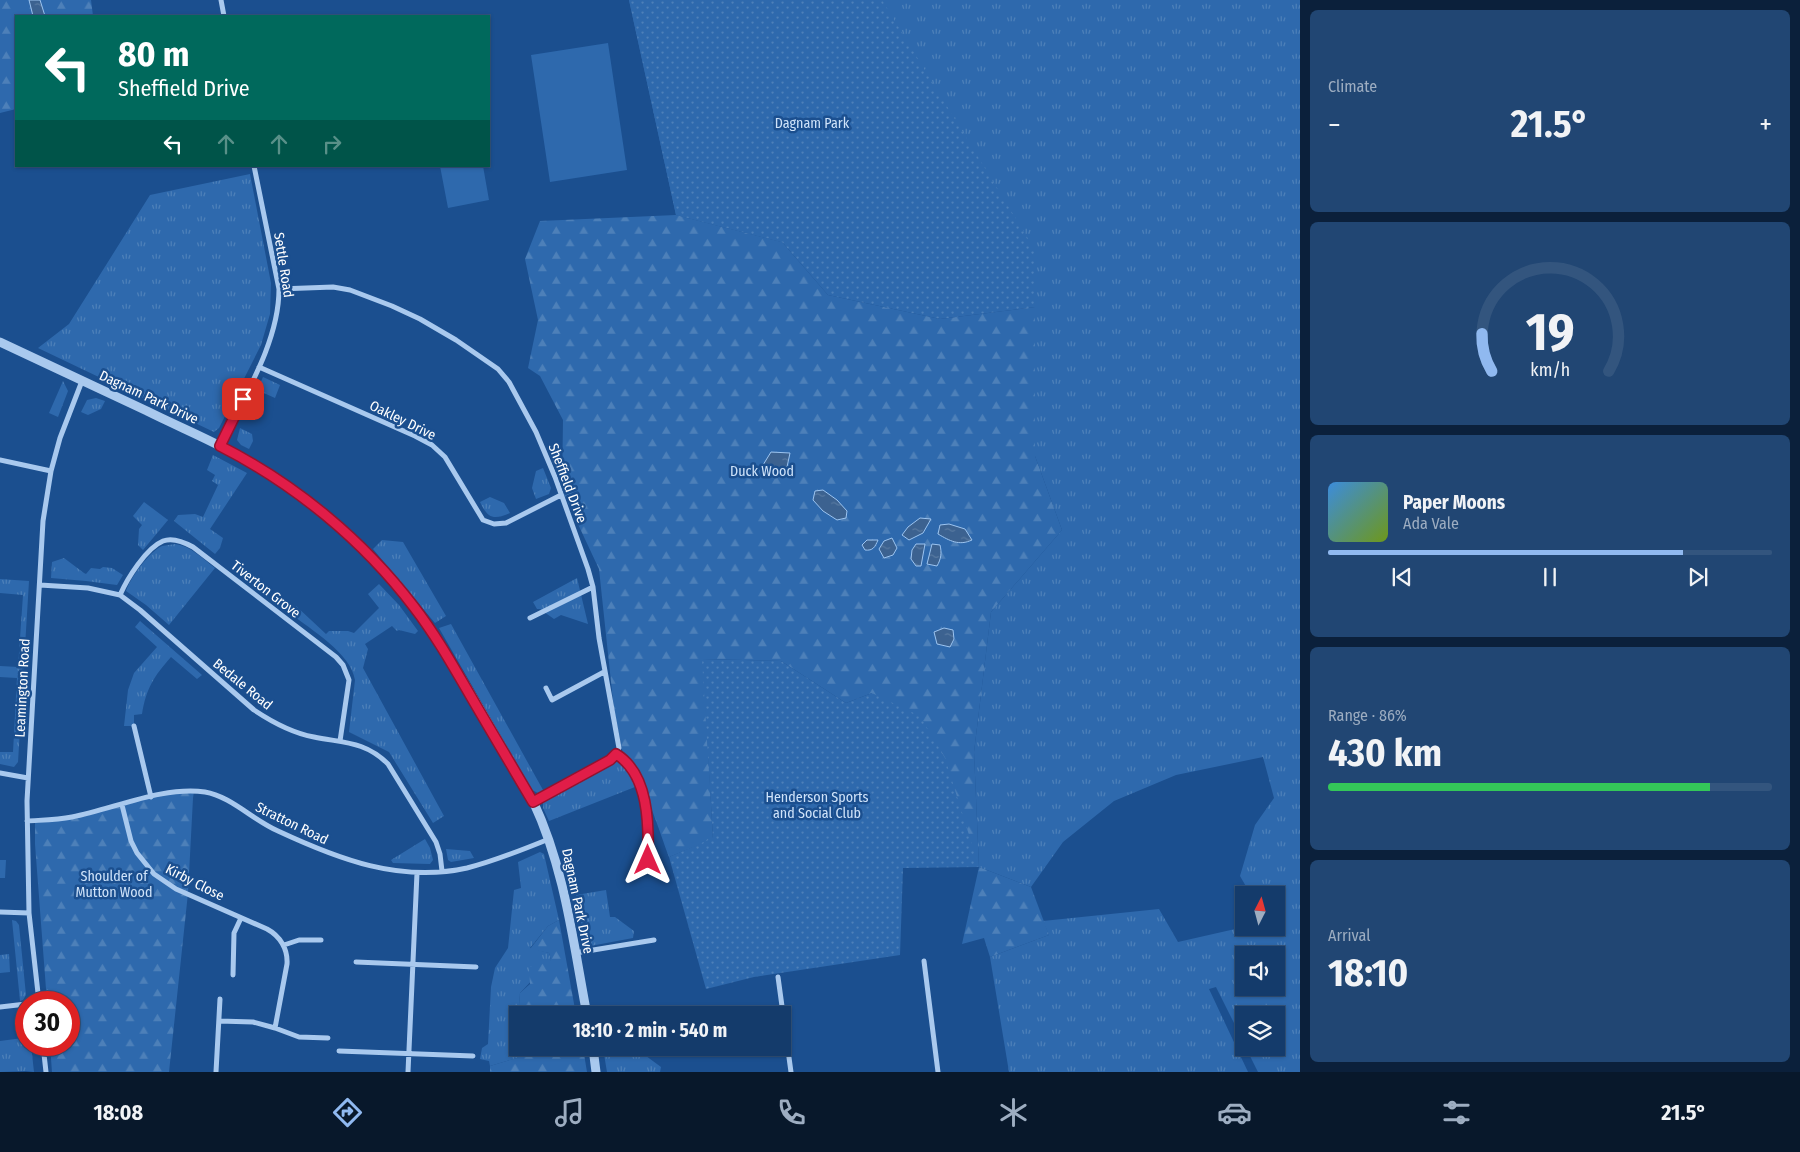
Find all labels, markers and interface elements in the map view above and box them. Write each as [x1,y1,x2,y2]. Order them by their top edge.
text: 80 m [118,33,190,75]
icon: left [35,35,100,100]
text: Sheffield Drive [118,75,250,102]
text: Climate [1328,77,1377,96]
text: 21.5° [1511,101,1589,147]
text: − [1328,108,1341,141]
text: + [1759,108,1772,141]
park label: Dagnam Park [775,115,850,132]
icon: left [159,130,187,158]
icon: ahead [212,130,240,158]
icon: ahead [265,130,293,158]
icon: right [318,130,346,158]
street label: Settle Road [270,231,297,299]
text: 19 [1526,301,1574,364]
text: km/h [1530,359,1570,381]
street label: Dagnam Park Drive [97,367,201,428]
pin [222,378,264,420]
icon: arrive [229,385,257,413]
street label: Oakley Drive [367,397,439,444]
street label: Sheffield Drive [545,441,591,525]
park label: Duck Wood [730,463,794,480]
text: Paper Moons [1403,491,1505,514]
text: Ada Vale [1403,514,1459,533]
street label: Tiverton Grove [228,557,304,622]
icon: previous [1388,563,1416,591]
icon: pause [1536,563,1564,591]
icon: next [1684,563,1712,591]
street label: Leamington Road [11,638,34,738]
street label: Bedale Road [209,655,276,714]
text: Range · 86% [1328,706,1407,725]
text: 430 km [1328,730,1442,776]
park label: Henderson Sports and Social Club [765,789,869,822]
street label: Stratton Road [253,799,331,848]
position arrow [621,833,673,885]
street label: Dagnam Park Drive [558,847,597,955]
street label: Kirby Close [163,860,227,904]
park label: Shoulder of Mutton Wood [76,868,152,901]
north arrow [1235,886,1285,936]
map controls [1235,886,1285,1056]
text: Arrival [1328,926,1370,945]
button: sound [1235,946,1285,996]
text: 18:10 [1328,950,1408,996]
speed limit sign: 30 [15,991,80,1056]
button: layers [1235,1006,1285,1056]
text: 18:10 · 2 min · 540 m [573,1019,727,1042]
icon: directions [330,1095,365,1130]
icon: music [552,1095,587,1130]
icon: phone [774,1095,809,1130]
icon: climate [996,1095,1031,1130]
icon: car [1217,1095,1252,1130]
icon: filters [1439,1095,1474,1130]
text: 18:08 [93,1099,143,1126]
text: 21.5° [1661,1099,1707,1126]

